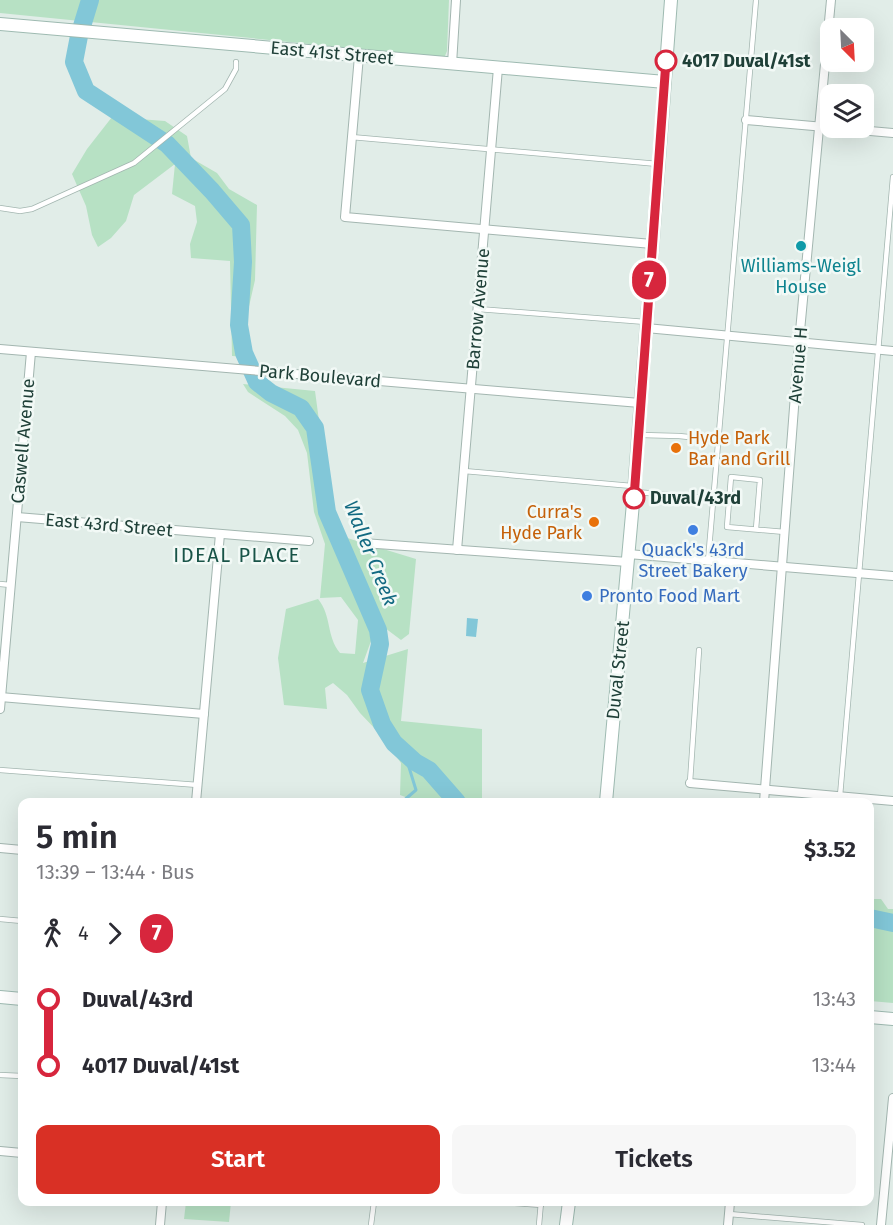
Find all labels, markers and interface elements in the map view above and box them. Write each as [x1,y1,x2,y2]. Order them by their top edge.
north arrow [820,18,874,72]
map controls [820,18,874,138]
street label: East 41st Street [270,37,395,69]
marker: 4017 Duval/41st [655,50,677,72]
place label: 4017 Duval/41st [682,50,812,72]
button: layers [820,84,874,138]
marker: Williams-Weigl House [794,239,808,253]
street label: Barrow Avenue [462,247,494,371]
place label: Williams-Weigl House [741,255,861,298]
line badge: 7 [630,260,668,300]
text: 7 [644,267,654,293]
street label: Avenue H [784,326,812,404]
street label: Park Boulevard [258,360,382,392]
street label: Caswell Avenue [7,377,39,505]
place label: Hyde Park Bar and Grill [688,427,790,470]
marker: Hyde Park Bar and Grill [669,441,683,455]
marker: Duval/43rd [623,487,645,509]
place label: Duval/43rd [650,487,741,509]
water label: Waller Creek [339,497,403,609]
place label: Curra's Hyde Park [500,501,583,544]
street label: East 43rd Street [44,508,174,542]
marker: Curra's Hyde Park [587,515,601,529]
marker: Quack's 43rd Street Bakery [686,523,700,537]
place label: Quack's 43rd Street Bakery [638,539,748,582]
district label: IDEAL PLACE [173,543,301,567]
place label: Pronto Food Mart [599,585,741,607]
marker: Pronto Food Mart [580,589,594,603]
street label: Duval Street [602,619,634,720]
text: 5 min [36,817,118,857]
text: $3.52 [804,836,856,863]
text: 13:39 – 13:44 · Bus [36,860,194,884]
icon: walk [36,917,69,950]
icon: forward [98,917,131,950]
text: 7 [152,920,161,946]
text: 4 [78,921,89,945]
text: Duval/43rd [82,986,193,1013]
text: 13:43 [812,987,856,1011]
text: 4017 Duval/41st [82,1052,239,1079]
text: 13:44 [811,1053,856,1077]
button: Start [36,1125,440,1194]
button: Tickets [452,1125,856,1194]

